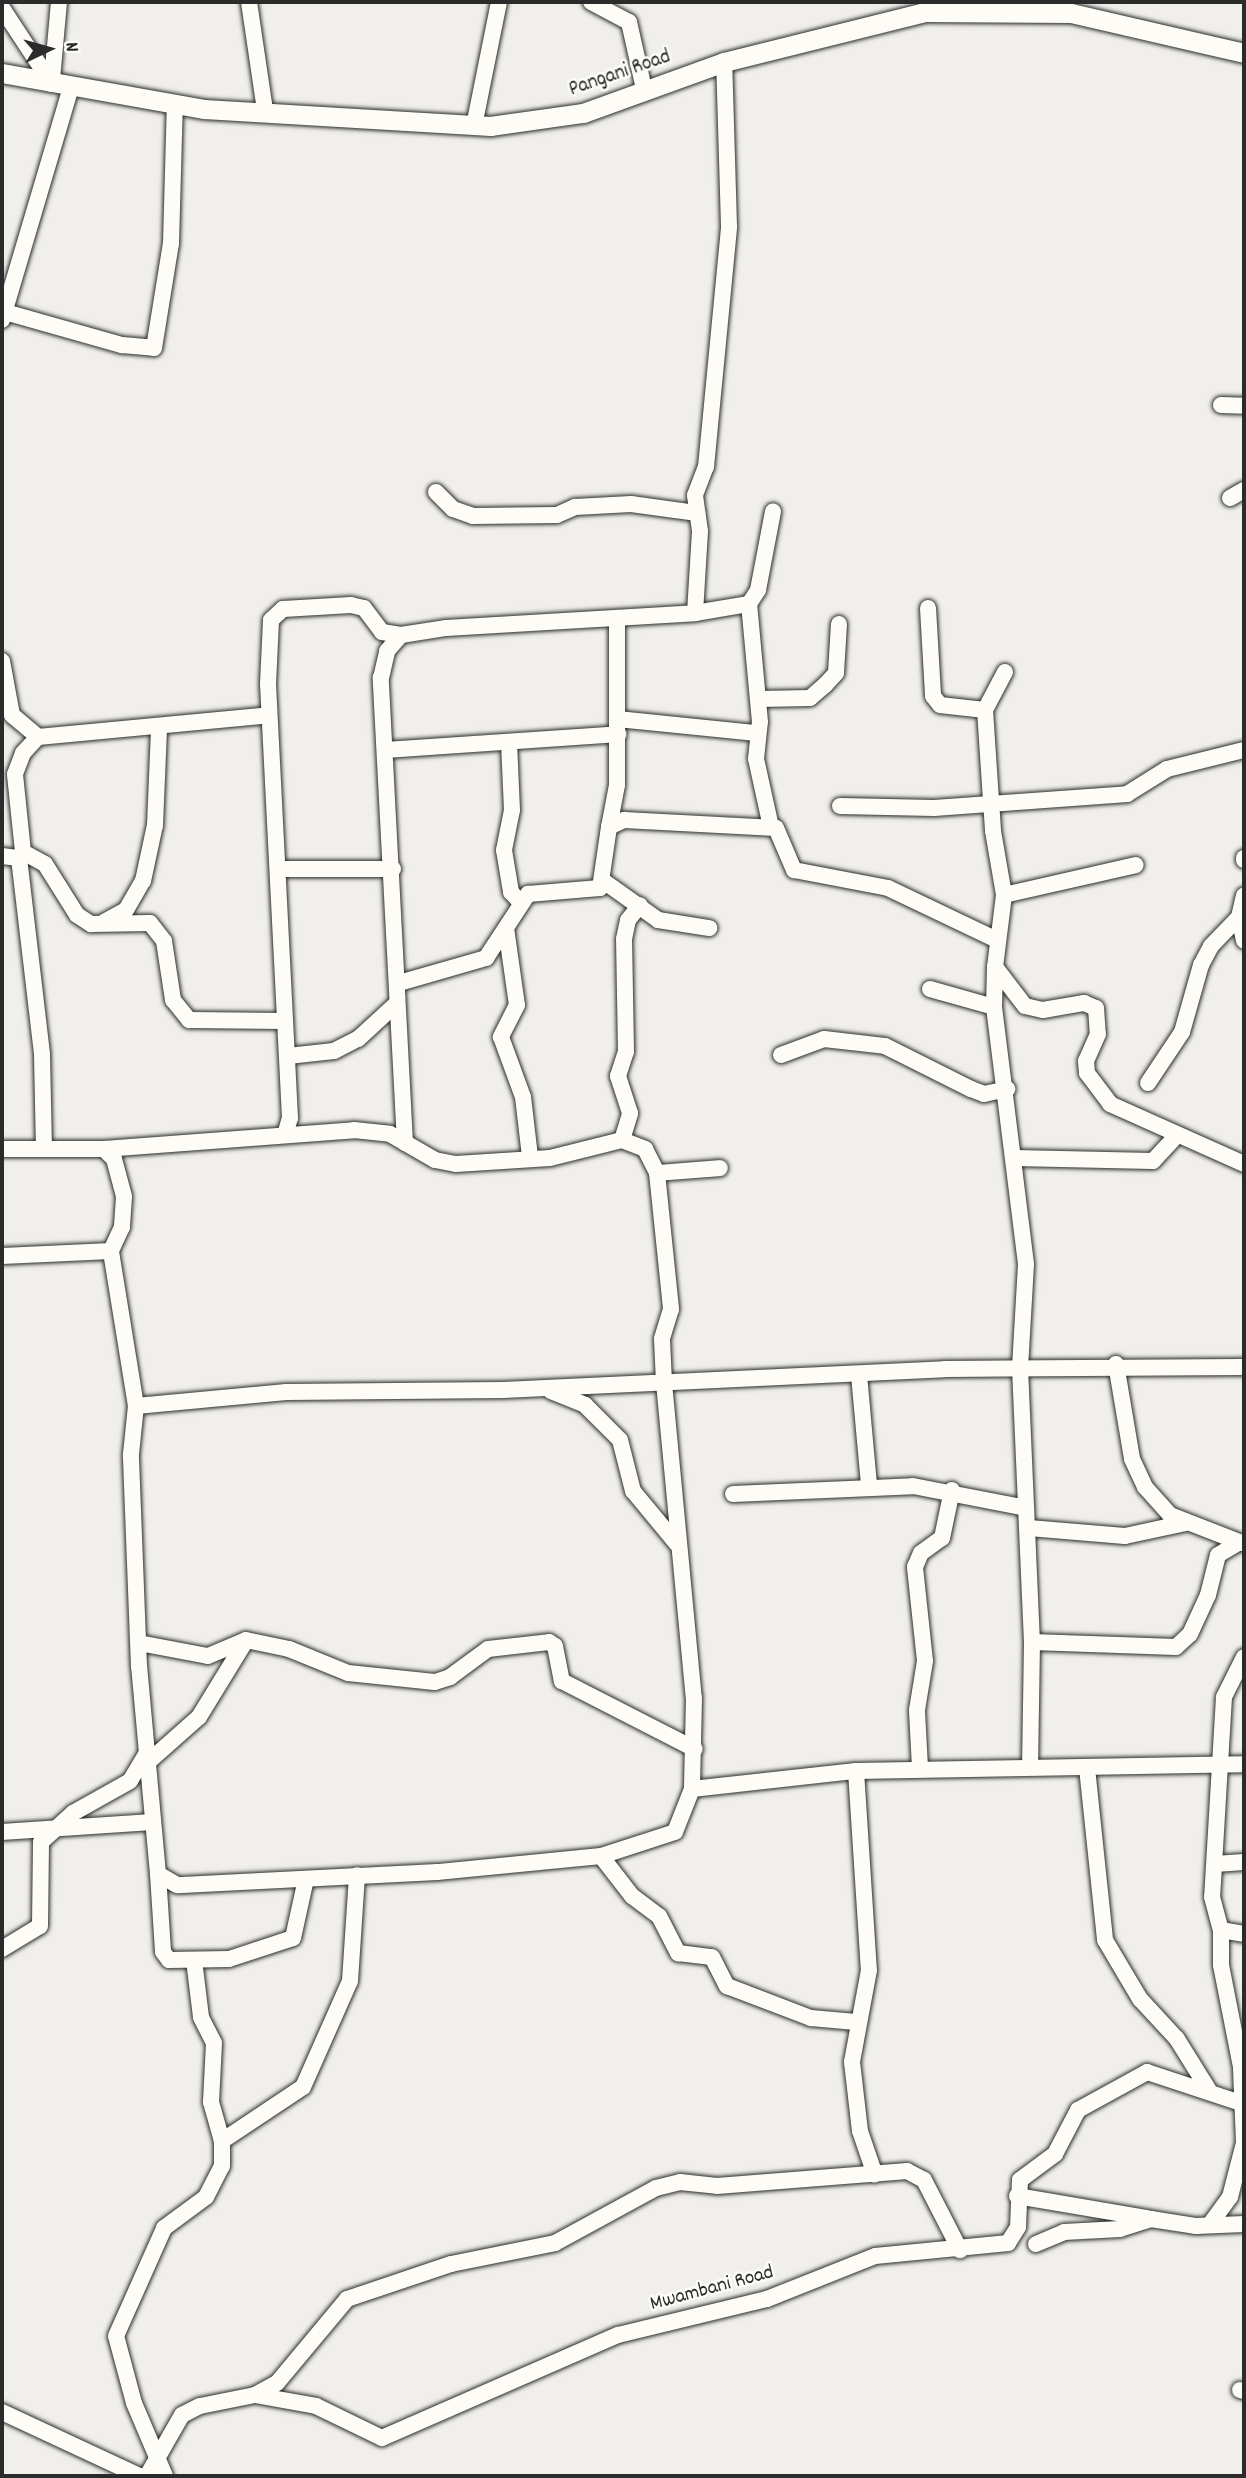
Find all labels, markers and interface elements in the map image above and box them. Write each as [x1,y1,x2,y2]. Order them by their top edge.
north arrow [14,14,84,84]
text: N [57,41,84,53]
street label: Pangani Road [566,45,674,103]
street label: Mwambani Road [648,2260,776,2318]

